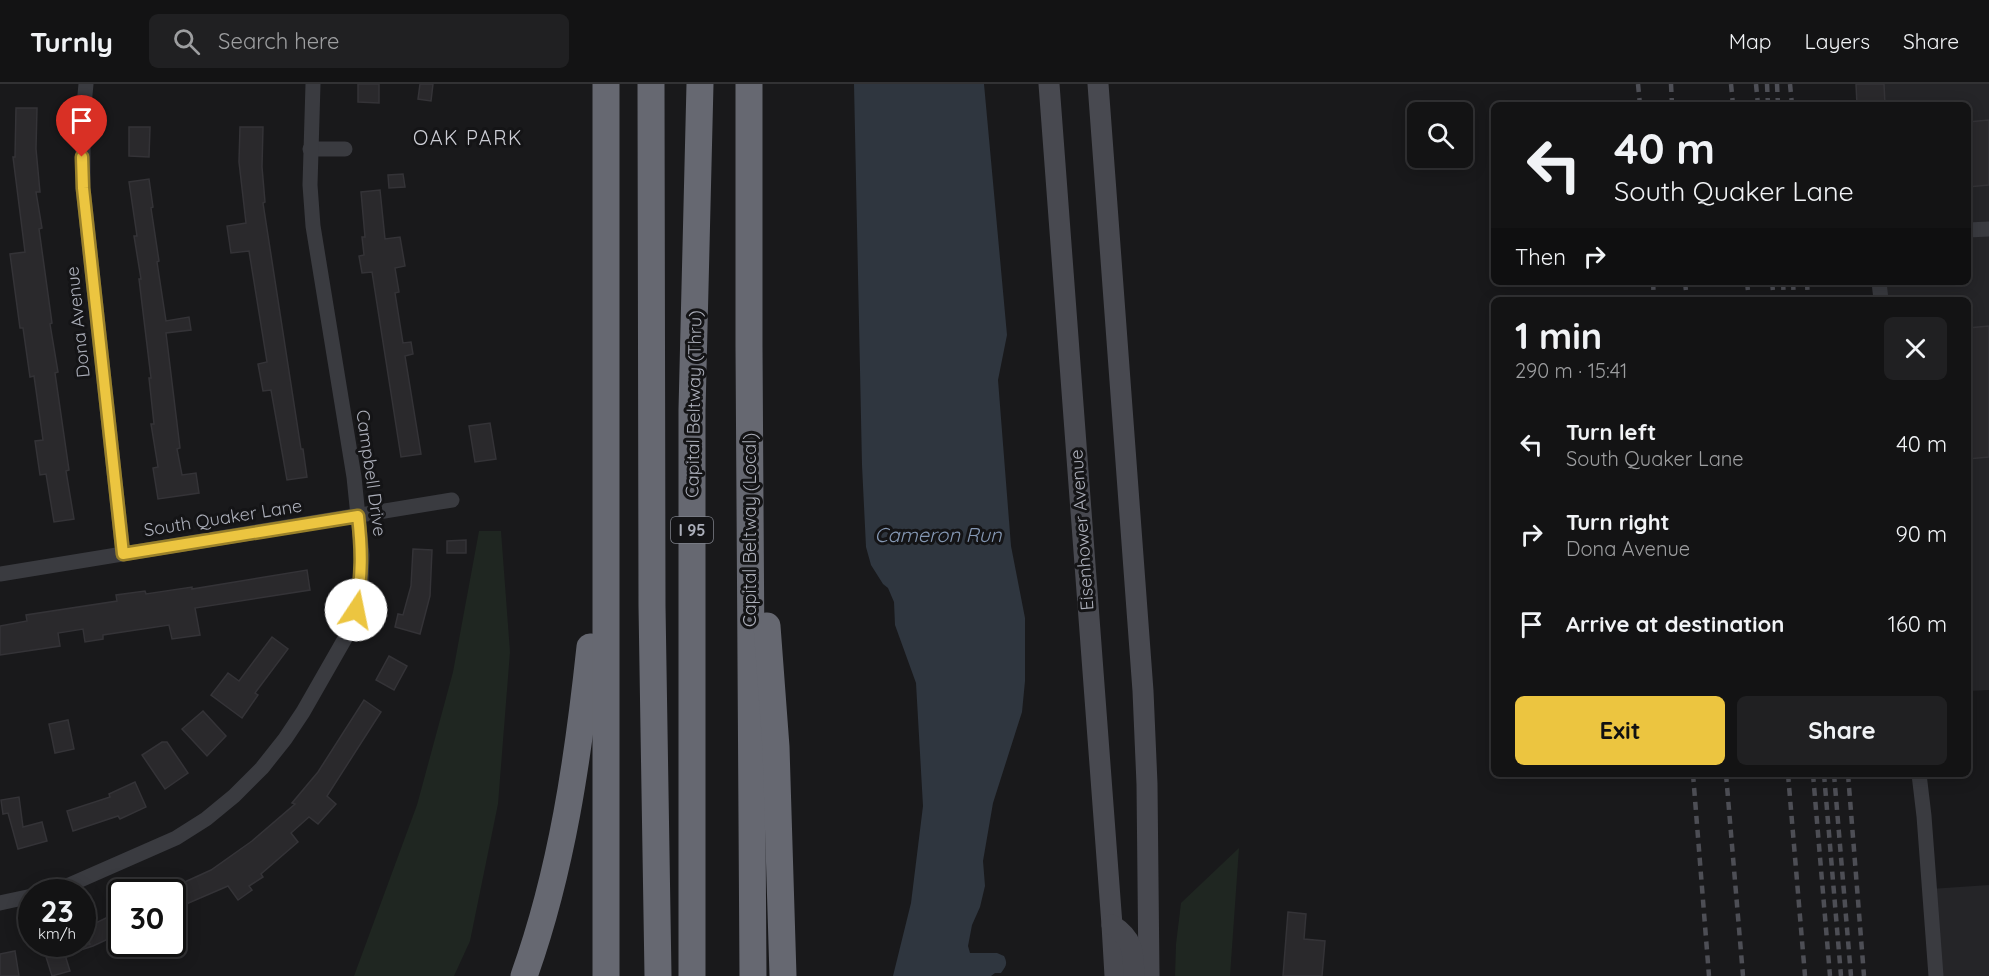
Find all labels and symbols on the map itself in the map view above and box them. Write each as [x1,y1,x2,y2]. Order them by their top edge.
pin [56,95,107,157]
district label: OAK PARK [413,125,523,150]
street label: Dona Avenue [60,265,95,379]
street label: Capital Beltway (Thru) [680,310,707,498]
street label: Campbell Drive [351,408,392,538]
street label: Capital Beltway (Local) [738,433,761,627]
street label: Eisenhower Avenue [1064,449,1099,611]
street label: South Quaker Lane [142,494,304,541]
road number: I 95 [671,517,713,543]
water label: Cameron Run [874,522,1002,547]
position arrow [324,578,388,642]
speed limit sign: 30 [108,879,186,957]

